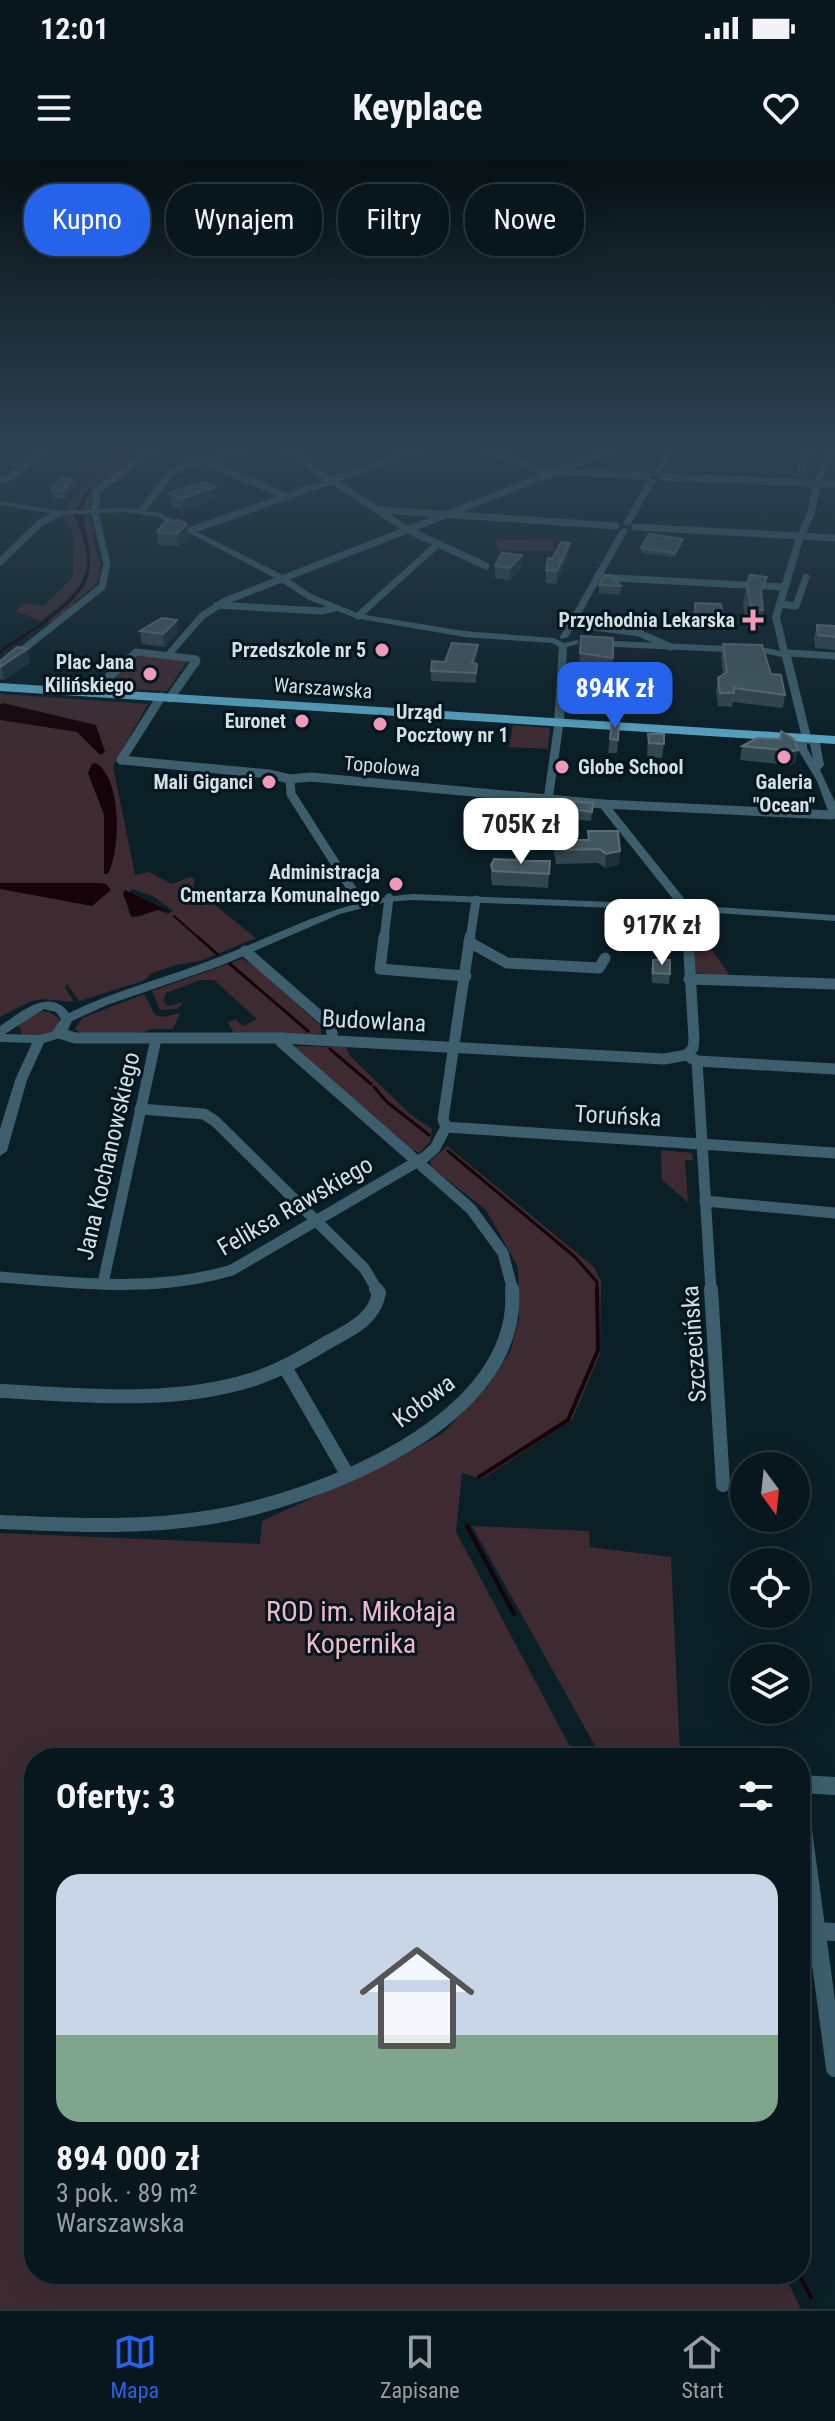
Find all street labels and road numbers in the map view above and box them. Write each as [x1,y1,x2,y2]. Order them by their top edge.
street label: Warszawska [273,673,373,703]
street label: Topolowa [343,751,421,781]
street label: Budowlana [321,1004,427,1038]
street label: Jana Kochanowskiego [70,1049,146,1263]
street label: Toruńska [574,1100,662,1132]
street label: Feliksa Rawskiego [212,1150,378,1262]
street label: Szczecińska [676,1285,712,1403]
street label: Kołowa [388,1369,460,1433]

